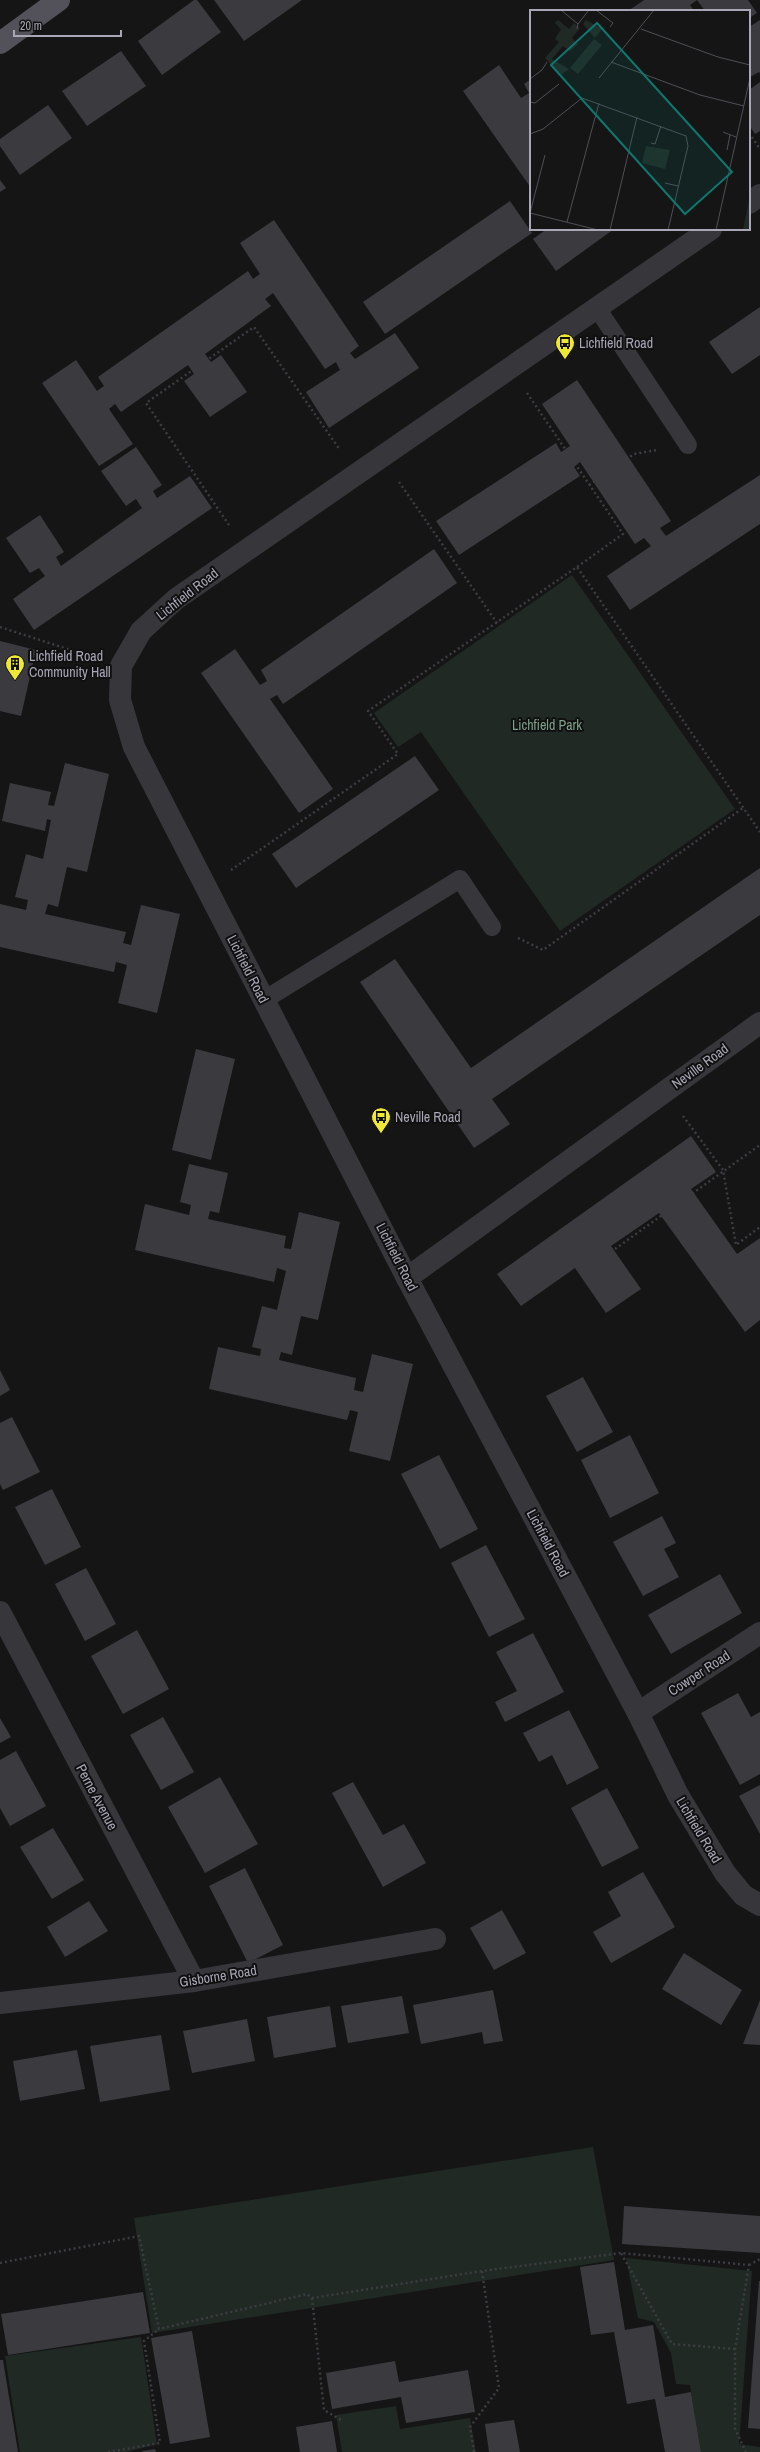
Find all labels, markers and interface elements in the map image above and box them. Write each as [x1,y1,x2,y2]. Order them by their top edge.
inset map [530,10,750,230]
scale bar [14,12,121,38]
text: 20 m [20,18,42,34]
bus stop icon: Lichfield Road [554,332,576,360]
place label: Lichfield Road [579,334,653,352]
street label: Lichfield Road [152,564,222,624]
place label: Lichfield Road Community Hall [29,647,111,681]
building icon: Lichfield Road Community Hall [4,653,26,681]
park label: Lichfield Park [512,716,582,734]
street label: Lichfield Road [223,932,273,1006]
street label: Neville Road [668,1039,732,1093]
bus stop icon: Neville Road [370,1106,392,1134]
place label: Neville Road [395,1108,461,1126]
street label: Lichfield Road [372,1220,422,1294]
street label: Lichfield Road [523,1506,573,1580]
street label: Cowper Road [665,1646,733,1700]
street label: Perne Avenue [72,1761,122,1833]
street label: Lichfield Road [672,1794,726,1866]
street label: Gisborne Road [178,1961,258,1991]

